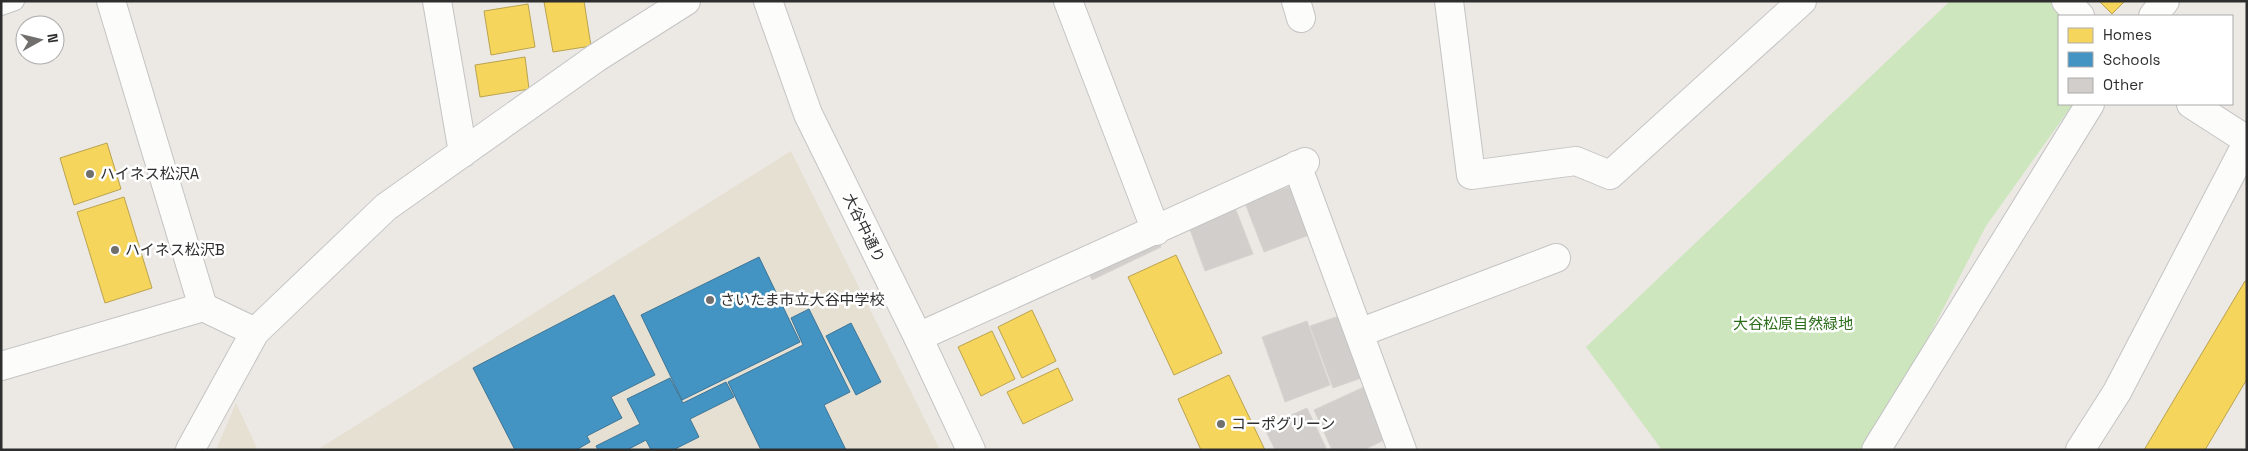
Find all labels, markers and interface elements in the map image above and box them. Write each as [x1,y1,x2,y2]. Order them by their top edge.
north arrow [15,15,65,65]
legend [2058,15,2233,105]
text: Homes [2103,25,2152,44]
text: N [43,32,62,44]
text: Schools [2103,50,2161,69]
text: Other [2103,75,2144,94]
place label: ハイネス松沢A [100,164,200,183]
marker: ハイネス松沢A [84,168,96,180]
street label: 大谷中通り [839,190,889,266]
place label: ハイネス松沢B [125,240,225,259]
marker: ハイネス松沢B [109,244,121,256]
place label: さいたま市立大谷中学校 [720,290,885,309]
marker: さいたま市立大谷中学校 [704,294,716,306]
park label: 大谷松原自然緑地 [1733,314,1853,333]
place label: コーポグリーン [1231,414,1335,433]
marker: コーポグリーン [1215,418,1227,430]

